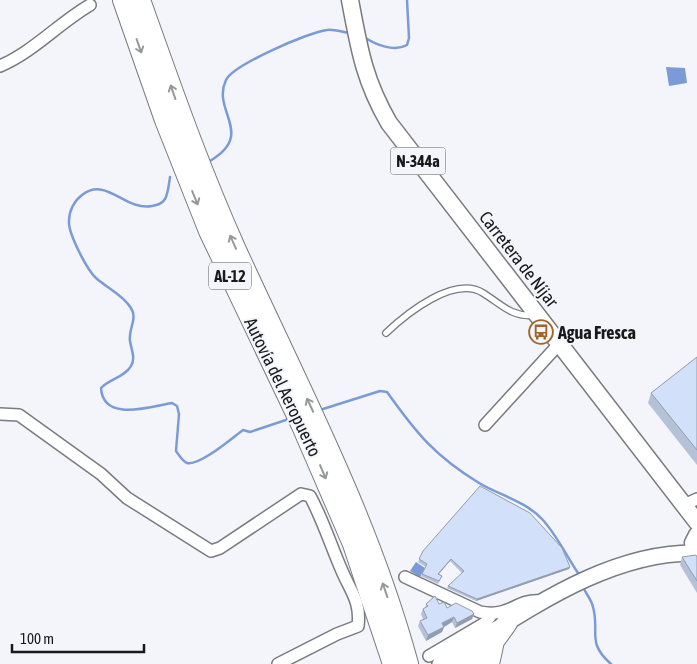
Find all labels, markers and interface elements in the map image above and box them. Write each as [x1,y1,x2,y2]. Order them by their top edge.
one-way arrow [135,38,144,53]
one-way arrow [167,84,177,100]
road number: N-344a [390,148,446,175]
one-way arrow [191,190,201,205]
street label: Carretera de Níjar [475,207,563,312]
one-way arrow [227,235,237,250]
road number: AL-12 [209,262,251,290]
street label: Autovía del Aeropuerto [240,314,326,460]
bus stop icon: Agua Fresca [528,319,554,345]
place label: Agua Fresca [557,322,636,343]
one-way arrow [305,398,314,413]
one-way arrow [319,464,329,479]
one-way arrow [380,583,389,598]
scale bar [12,622,145,654]
text: 100 m [20,630,54,647]

